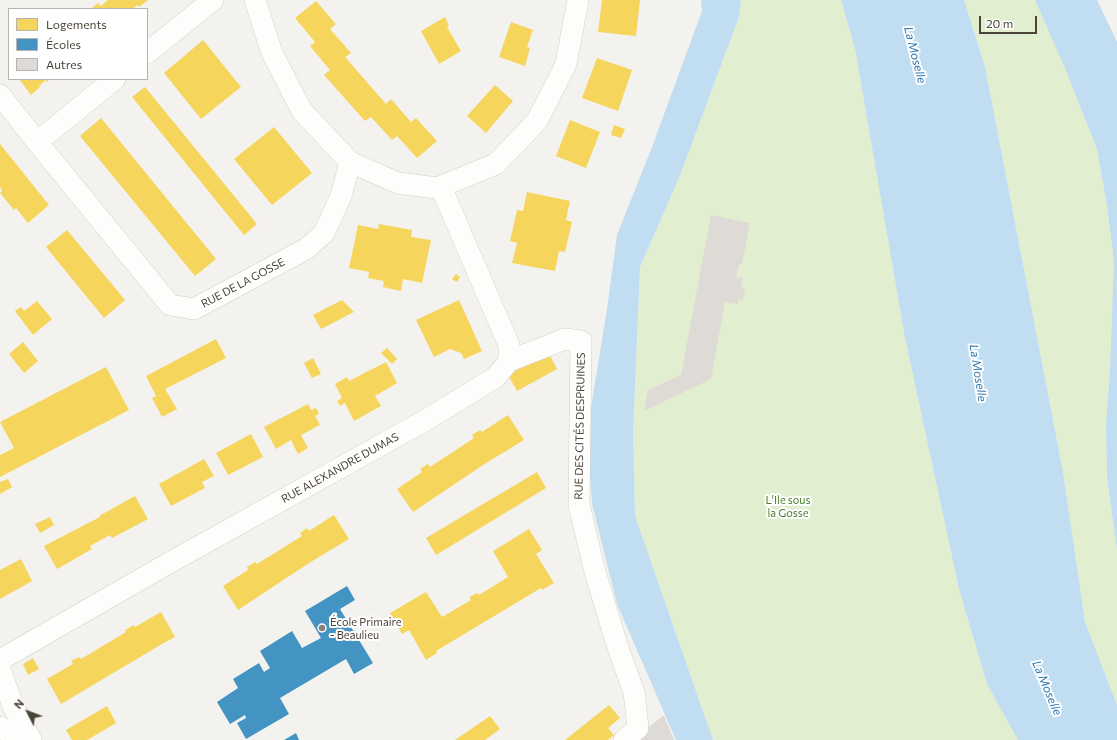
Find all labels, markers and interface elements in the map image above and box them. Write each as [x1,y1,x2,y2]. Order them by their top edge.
legend [8,8,148,80]
scale bar [981,8,1039,34]
text: 20 m [986,16,1013,30]
text: Logements [46,17,107,31]
water label: La Moselle [901,25,929,85]
text: Écoles [46,37,81,51]
text: Autres [46,57,82,71]
street label: RUE DE LA GOSSE [199,255,287,311]
water label: La Moselle [966,343,990,403]
street label: RUE DES CITÉS DESPRUINES [572,352,588,500]
street label: RUE ALEXANDRE DUMAS [279,430,401,506]
park label: L'Ile sous la Gosse [765,493,811,519]
place label: École Primaire - Beaulieu [330,615,402,641]
marker: École Primaire - Beaulieu [317,623,327,633]
water label: La Moselle [1029,658,1065,718]
north arrow [8,692,48,732]
text: N [11,696,26,711]

